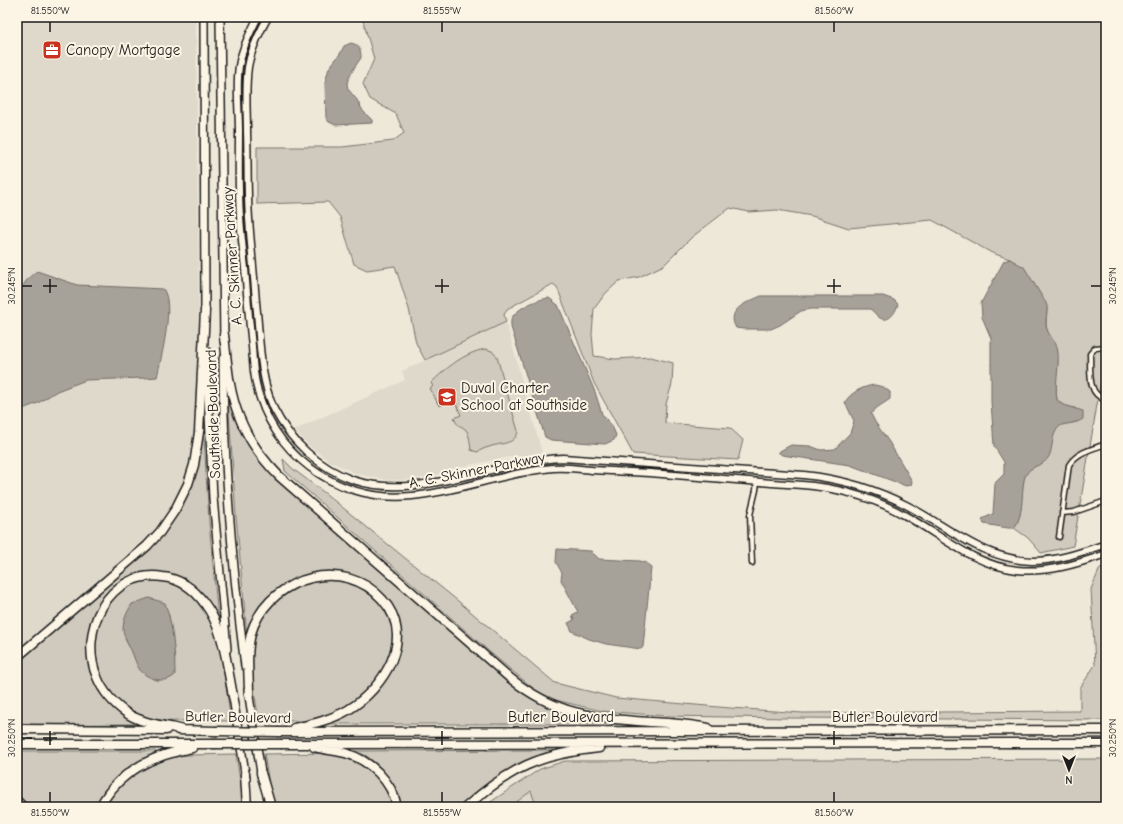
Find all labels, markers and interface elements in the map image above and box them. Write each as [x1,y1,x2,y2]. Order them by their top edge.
text: 81.550°W [31,5,70,17]
text: 81.555°W [423,5,461,17]
text: 81.560°W [815,5,854,17]
office icon: Canopy Mortgage [41,39,63,61]
place label: Canopy Mortgage [66,41,181,59]
street label: A. C. Skinner Parkway [218,186,246,326]
text: 30.245°N [6,267,18,305]
text: 30.245°N [1107,267,1119,305]
street label: Southside Boulevard [202,349,224,479]
place label: Duval Charter School at Southside [461,379,588,414]
school or university icon: Duval Charter School at Southside [436,386,458,408]
street label: A. C. Skinner Parkway [407,448,547,492]
street label: Butler Boulevard [185,707,291,727]
street label: Butler Boulevard [508,708,614,726]
street label: Butler Boulevard [832,708,938,726]
text: 30.250°N [6,719,18,757]
text: 30.250°N [1107,719,1119,757]
north arrow [1049,750,1089,790]
text: N [1065,773,1073,786]
text: 81.550°W [31,807,70,819]
text: 81.555°W [423,807,461,819]
text: 81.560°W [815,807,854,819]

